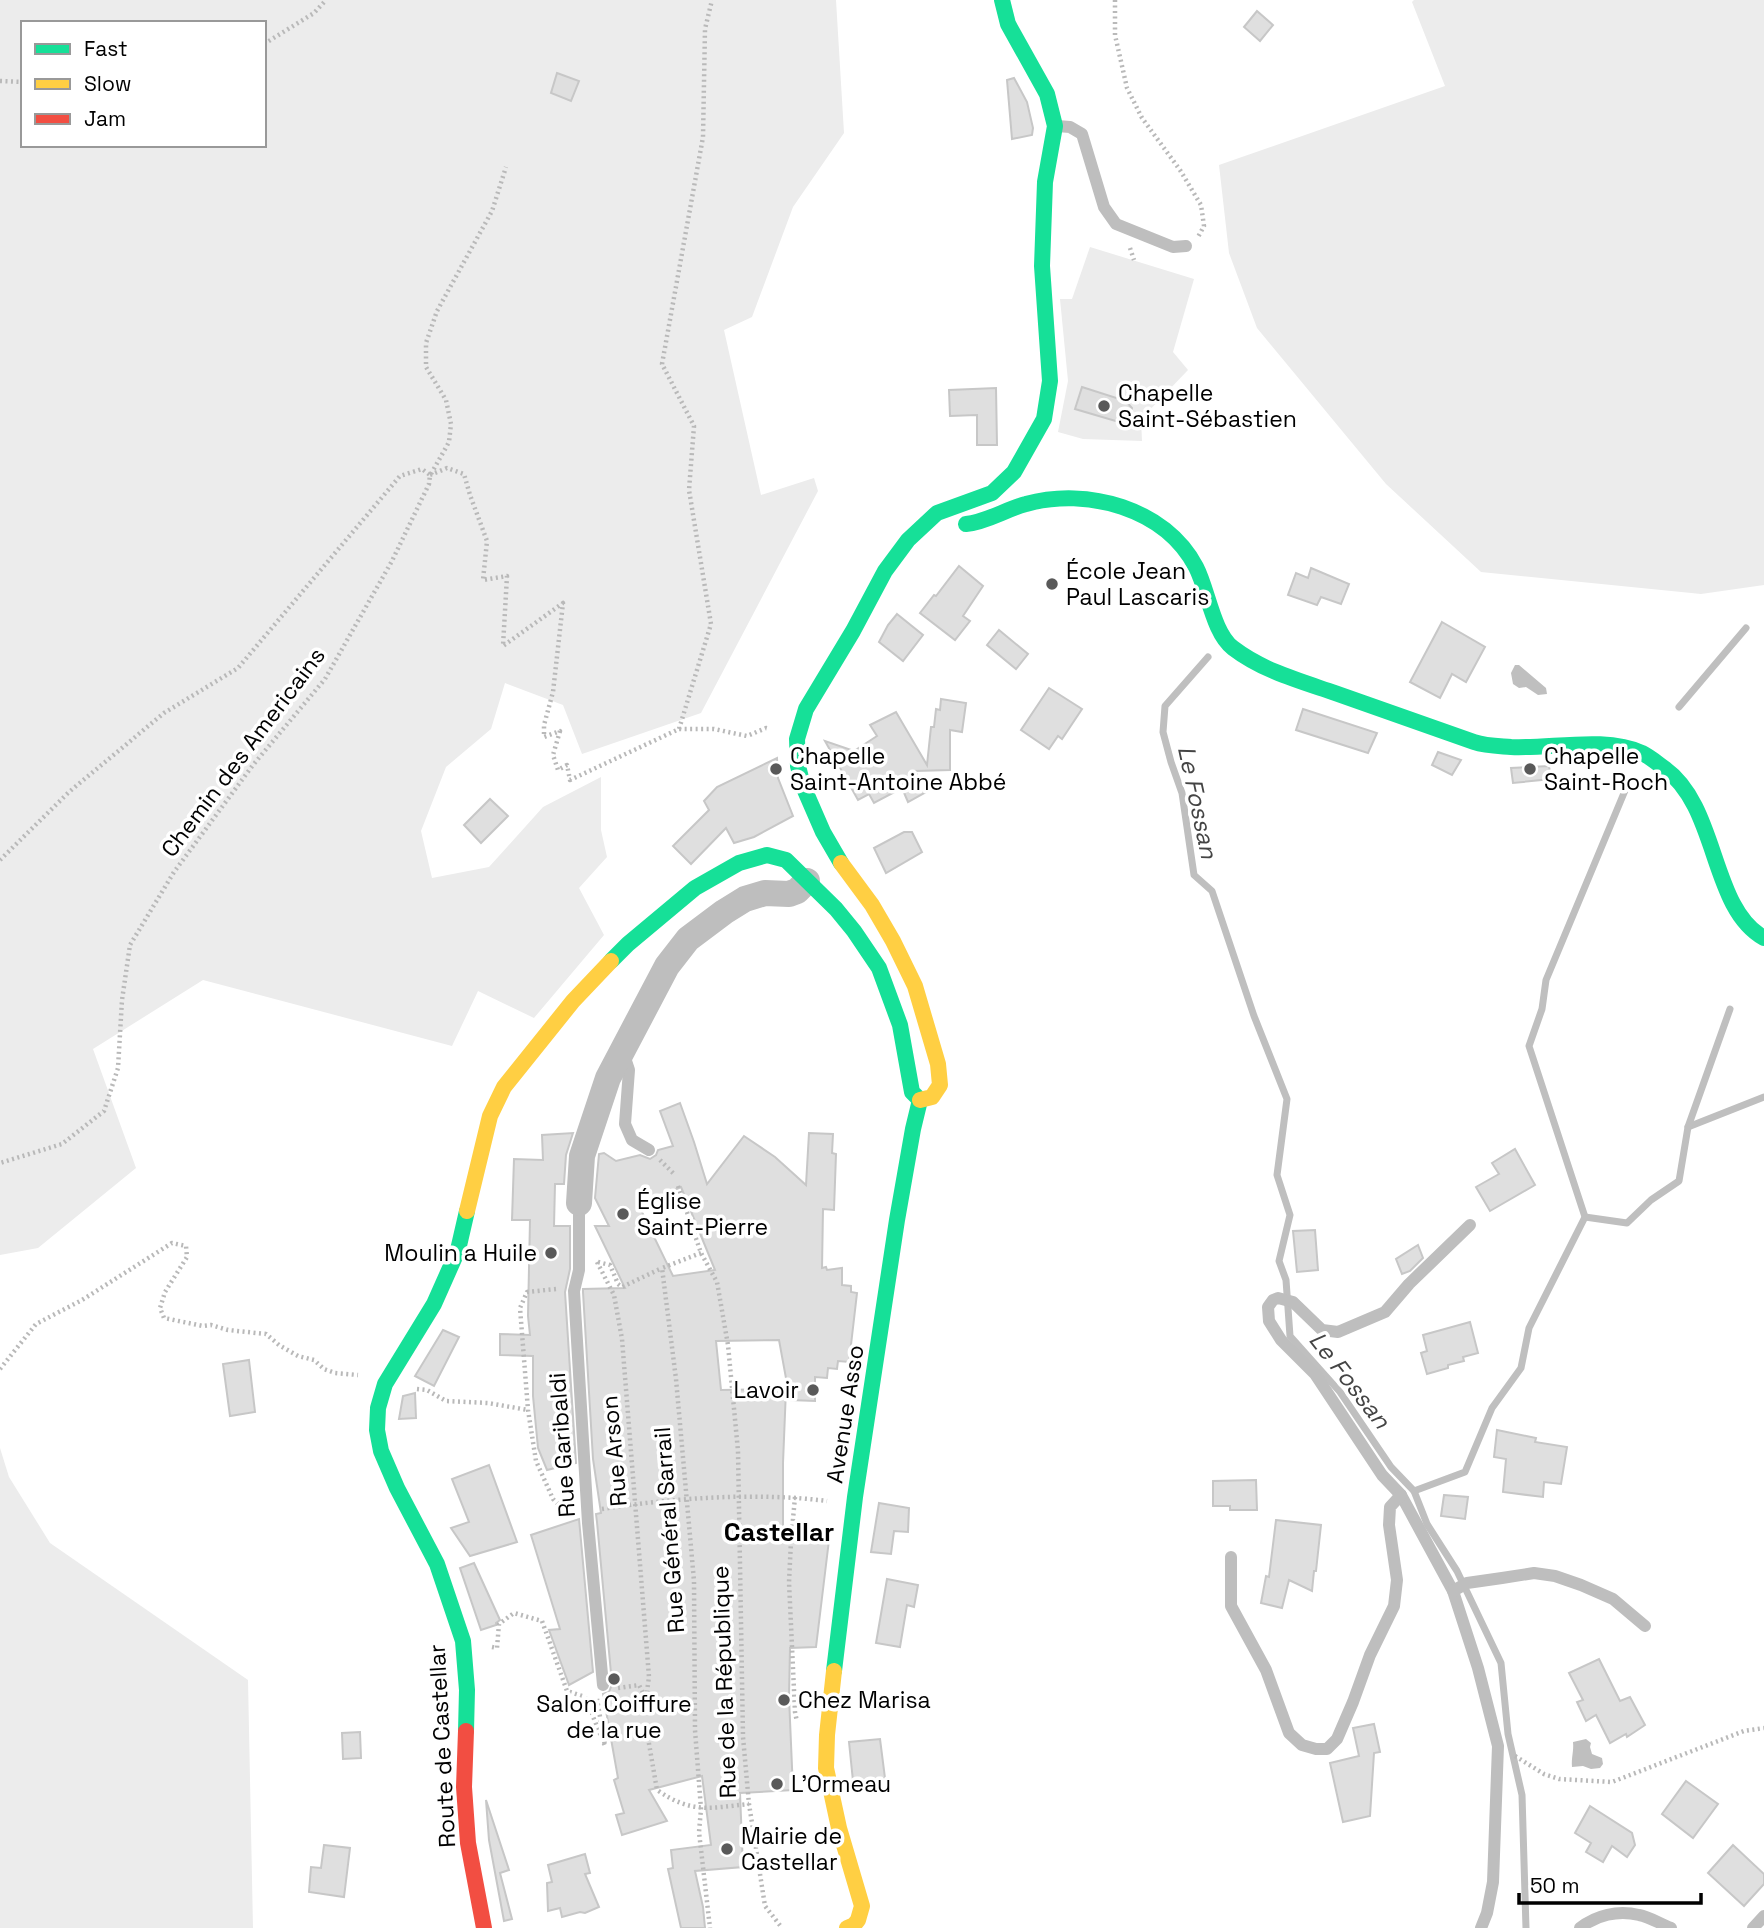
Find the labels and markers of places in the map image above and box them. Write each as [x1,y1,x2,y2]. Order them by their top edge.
place label: Chapelle Saint-Sébastien [1118,378,1297,434]
marker: Chapelle Saint-Sébastien [1096,398,1112,414]
place label: École Jean Paul Lascaris [1066,556,1209,612]
marker: École Jean Paul Lascaris [1044,576,1060,592]
place label: Chapelle Saint-Antoine Abbé [790,741,1006,797]
place label: Chapelle Saint-Roch [1544,741,1668,797]
marker: Chapelle Saint-Antoine Abbé [768,761,784,777]
marker: Chapelle Saint-Roch [1522,761,1538,777]
place label: Église Saint-Pierre [637,1186,768,1242]
marker: Église Saint-Pierre [615,1206,631,1222]
place label: Moulin a Huile [384,1238,537,1268]
marker: Moulin a Huile [543,1245,559,1261]
place label: Lavoir [733,1375,799,1405]
marker: Lavoir [805,1382,821,1398]
marker: Salon Coiffure de la rue [606,1671,622,1687]
place label: Chez Marisa [798,1685,931,1715]
place label: Salon Coiffure de la rue [536,1689,692,1745]
marker: Chez Marisa [776,1692,792,1708]
place label: L'Ormeau [791,1769,891,1799]
marker: L'Ormeau [769,1776,785,1792]
place label: Mairie de Castellar [741,1821,842,1877]
marker: Mairie de Castellar [719,1841,735,1857]

